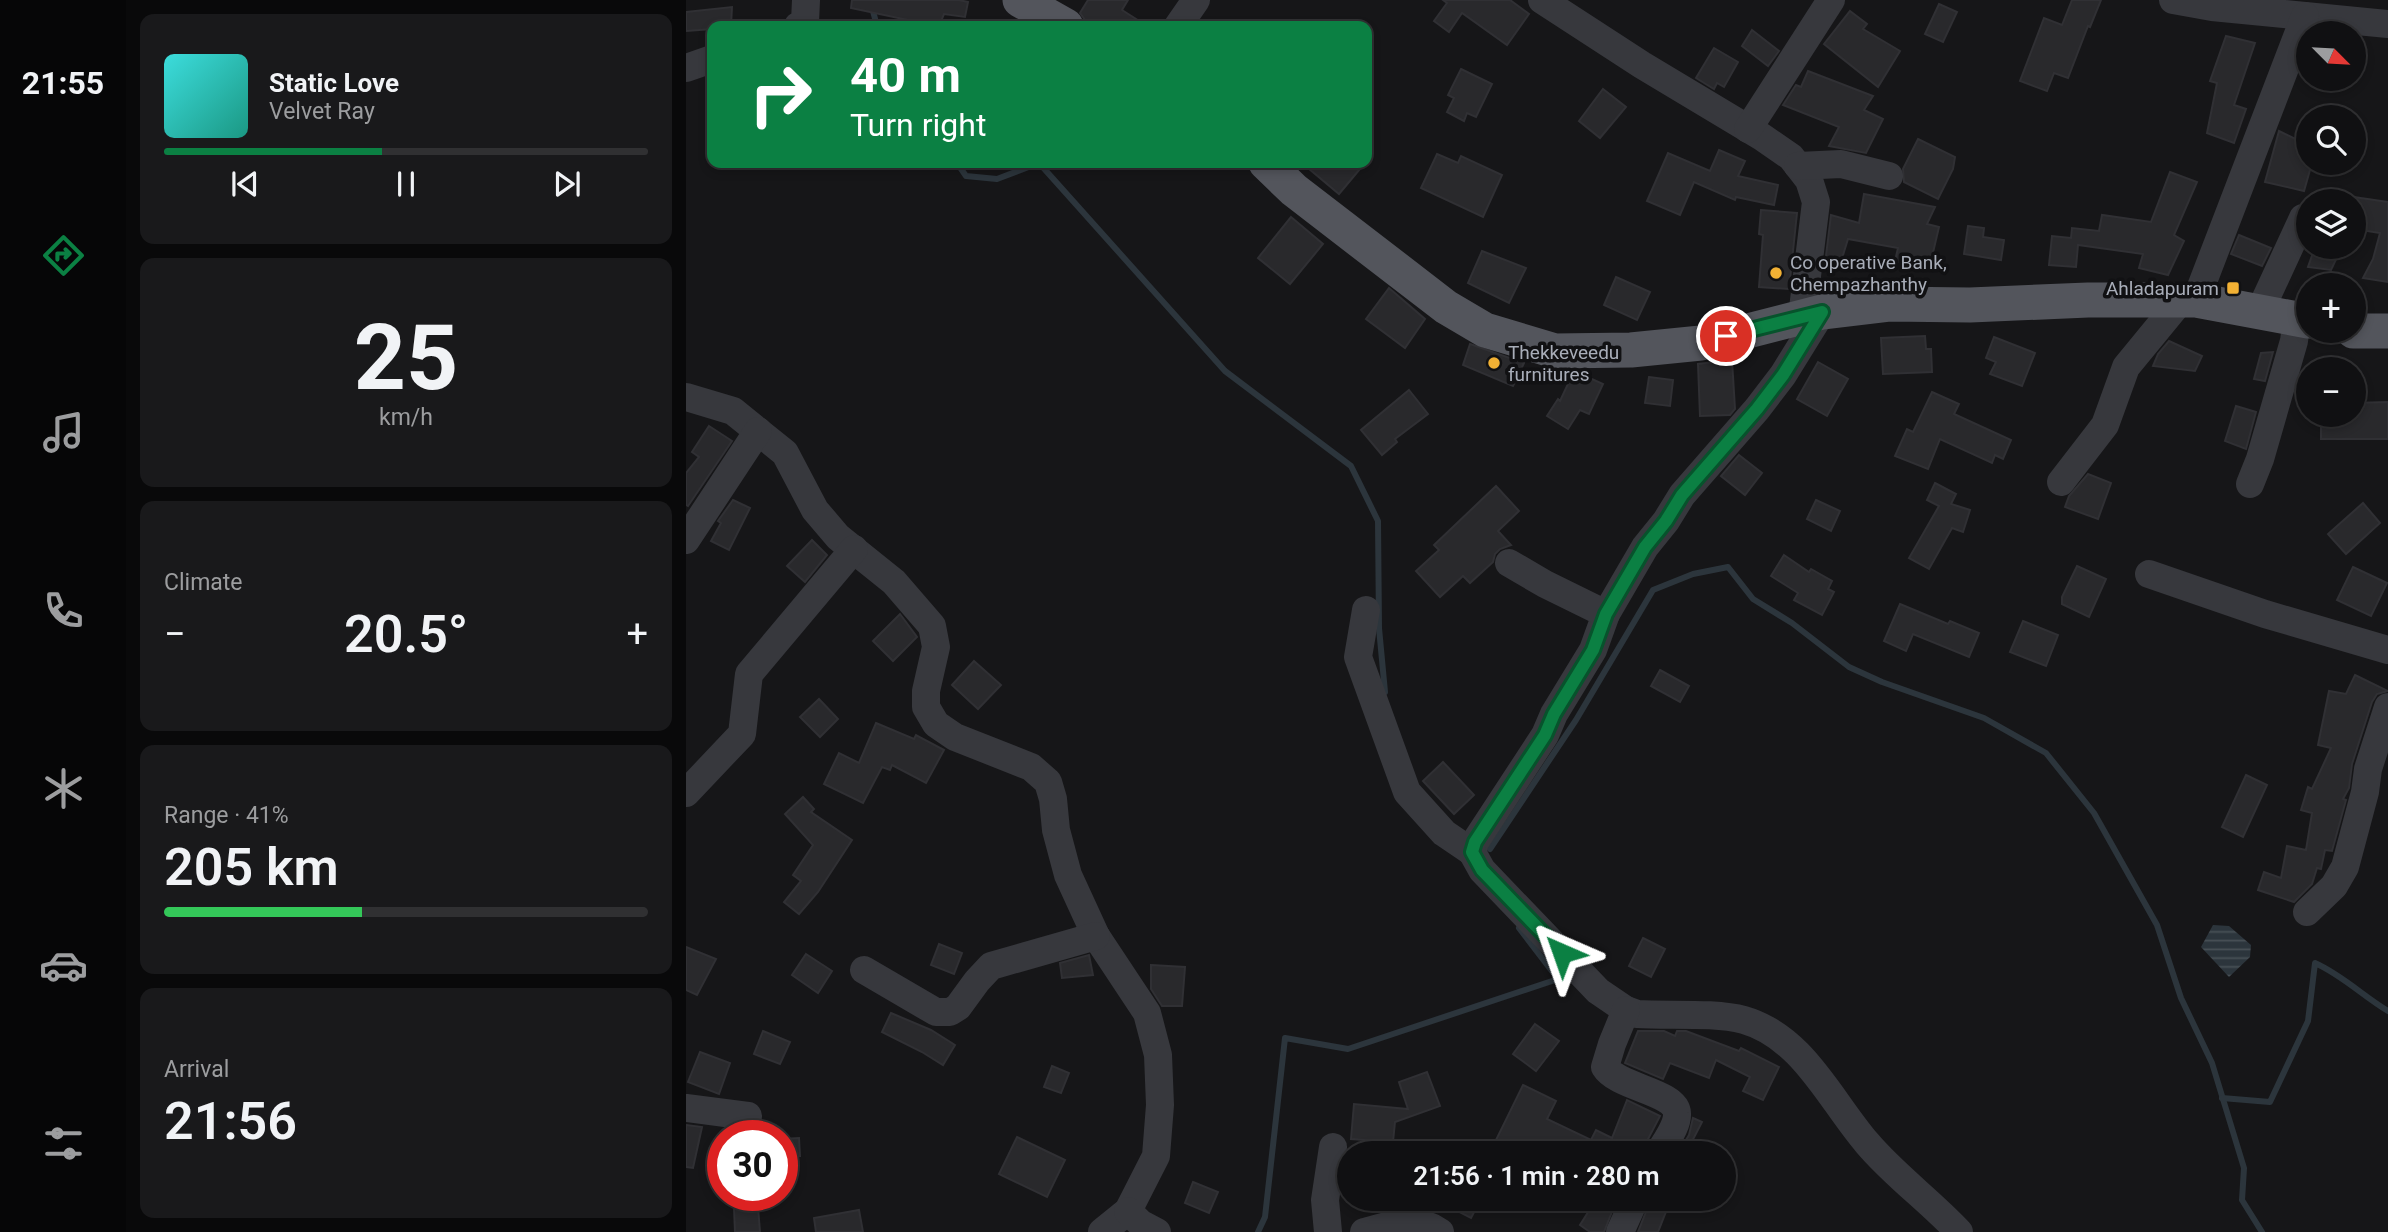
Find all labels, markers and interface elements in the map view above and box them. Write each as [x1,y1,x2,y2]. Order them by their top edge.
north arrow [2296,21,2366,91]
map controls [2296,21,2366,427]
text: 40 m [850,47,961,104]
icon: right [735,49,826,140]
text: 21:55 [22,64,104,102]
text: Static Love [269,68,399,98]
text: Velvet Ray [269,98,375,125]
button: search [2296,105,2366,175]
text: Turn right [850,106,986,144]
icon: previous [226,165,264,203]
icon: pause [387,165,425,203]
icon: next [548,165,586,203]
button: layers [2296,189,2366,259]
icon: directions [39,231,88,280]
place label: Co operative Bank, Chempazhanthy [1790,251,1947,296]
marker: Co operative Bank, Chempazhanthy [1768,265,1784,281]
button: + [2296,273,2366,343]
place label: Ahladapuram [2106,277,2219,300]
marker: Ahladapuram [2225,280,2241,296]
text: 25 [354,305,458,411]
pin [1696,306,1756,366]
icon: arrive [1707,317,1745,355]
place label: Thekkeveedu furnitures [1508,341,1619,386]
marker: Thekkeveedu furnitures [1486,355,1502,371]
button: − [2296,357,2366,427]
text: km/h [379,404,433,431]
icon: music [39,408,88,457]
text: Climate [164,569,243,596]
icon: phone [39,586,88,635]
text: 20.5° [344,604,468,665]
text: − [164,612,186,656]
text: + [626,612,648,656]
icon: climate [39,764,88,813]
text: Range · 41% [164,802,289,829]
text: 205 km [164,837,339,898]
position arrow [1525,916,1599,990]
icon: car [39,941,88,990]
text: Arrival [164,1056,229,1083]
text: 21:56 [164,1091,297,1152]
icon: filters [39,1119,88,1168]
speed limit sign: 30 [707,1120,798,1211]
text: 21:56 · 1 min · 280 m [1413,1161,1660,1191]

